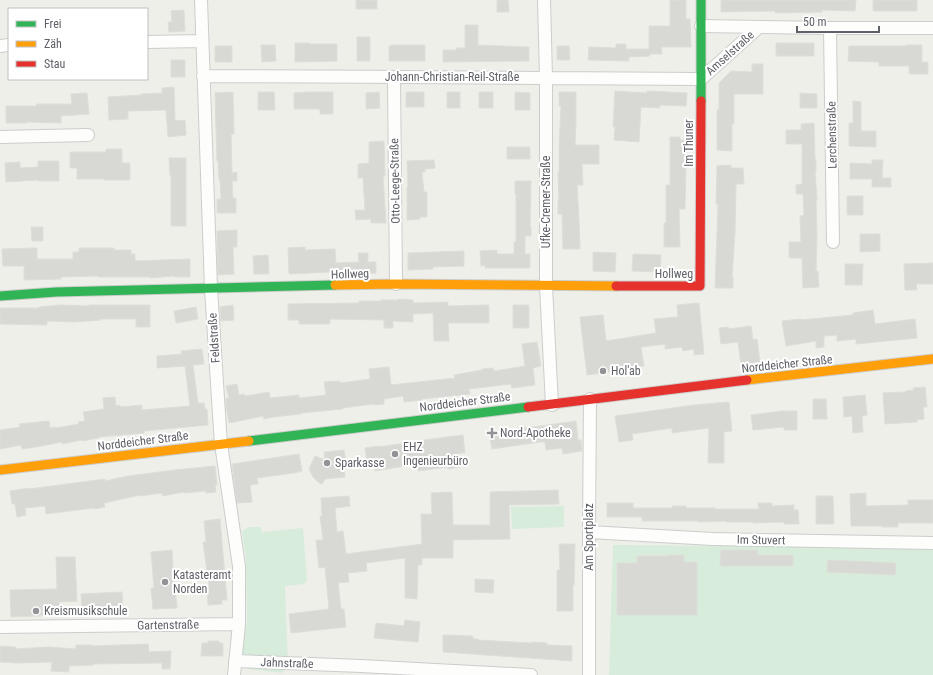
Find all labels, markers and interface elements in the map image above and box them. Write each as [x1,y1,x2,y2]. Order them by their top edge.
legend [8,8,148,80]
scale bar [797,8,879,34]
text: 50 m [803,15,827,29]
text: Frei [44,17,62,31]
street label: Amselstraße [703,28,757,78]
text: Zäh [44,37,62,51]
text: Stau [44,57,66,71]
street label: Johann-Christian-Reil-Straße [385,70,520,84]
street label: Lerchenstraße [824,101,840,169]
street label: Im Thuner [682,119,696,167]
street label: Otto-Leege-Straße [387,138,403,224]
street label: Ufke-Cremer-Straße [539,155,553,248]
street label: Hollweg [331,266,369,282]
street label: Hollweg [655,267,693,281]
street label: Feldstraße [205,312,223,363]
street label: Norddeicher Straße [741,352,834,376]
place label: Hol'ab [611,364,641,378]
marker: Hol'ab [598,366,608,376]
street label: Norddeicher Straße [419,389,512,415]
place label: Nord-Apotheke [500,426,571,440]
street label: Norddeicher Straße [97,428,190,454]
marker: Nord-Apotheke [487,428,497,438]
place label: EHZ Ingenieurbüro [403,440,468,468]
marker: EHZ Ingenieurbüro [390,449,400,459]
place label: Sparkasse [335,456,385,470]
marker: Sparkasse [322,458,332,468]
street label: Am Sportplatz [582,503,596,571]
street label: Im Stuvert [737,533,786,547]
place label: Katasteramt Norden [173,568,231,596]
marker: Katasteramt Norden [160,577,170,587]
place label: Kreismusikschule [44,604,128,618]
marker: Kreismusikschule [31,606,41,616]
street label: Gartenstraße [137,617,199,633]
street label: Jahnstraße [260,655,314,671]

